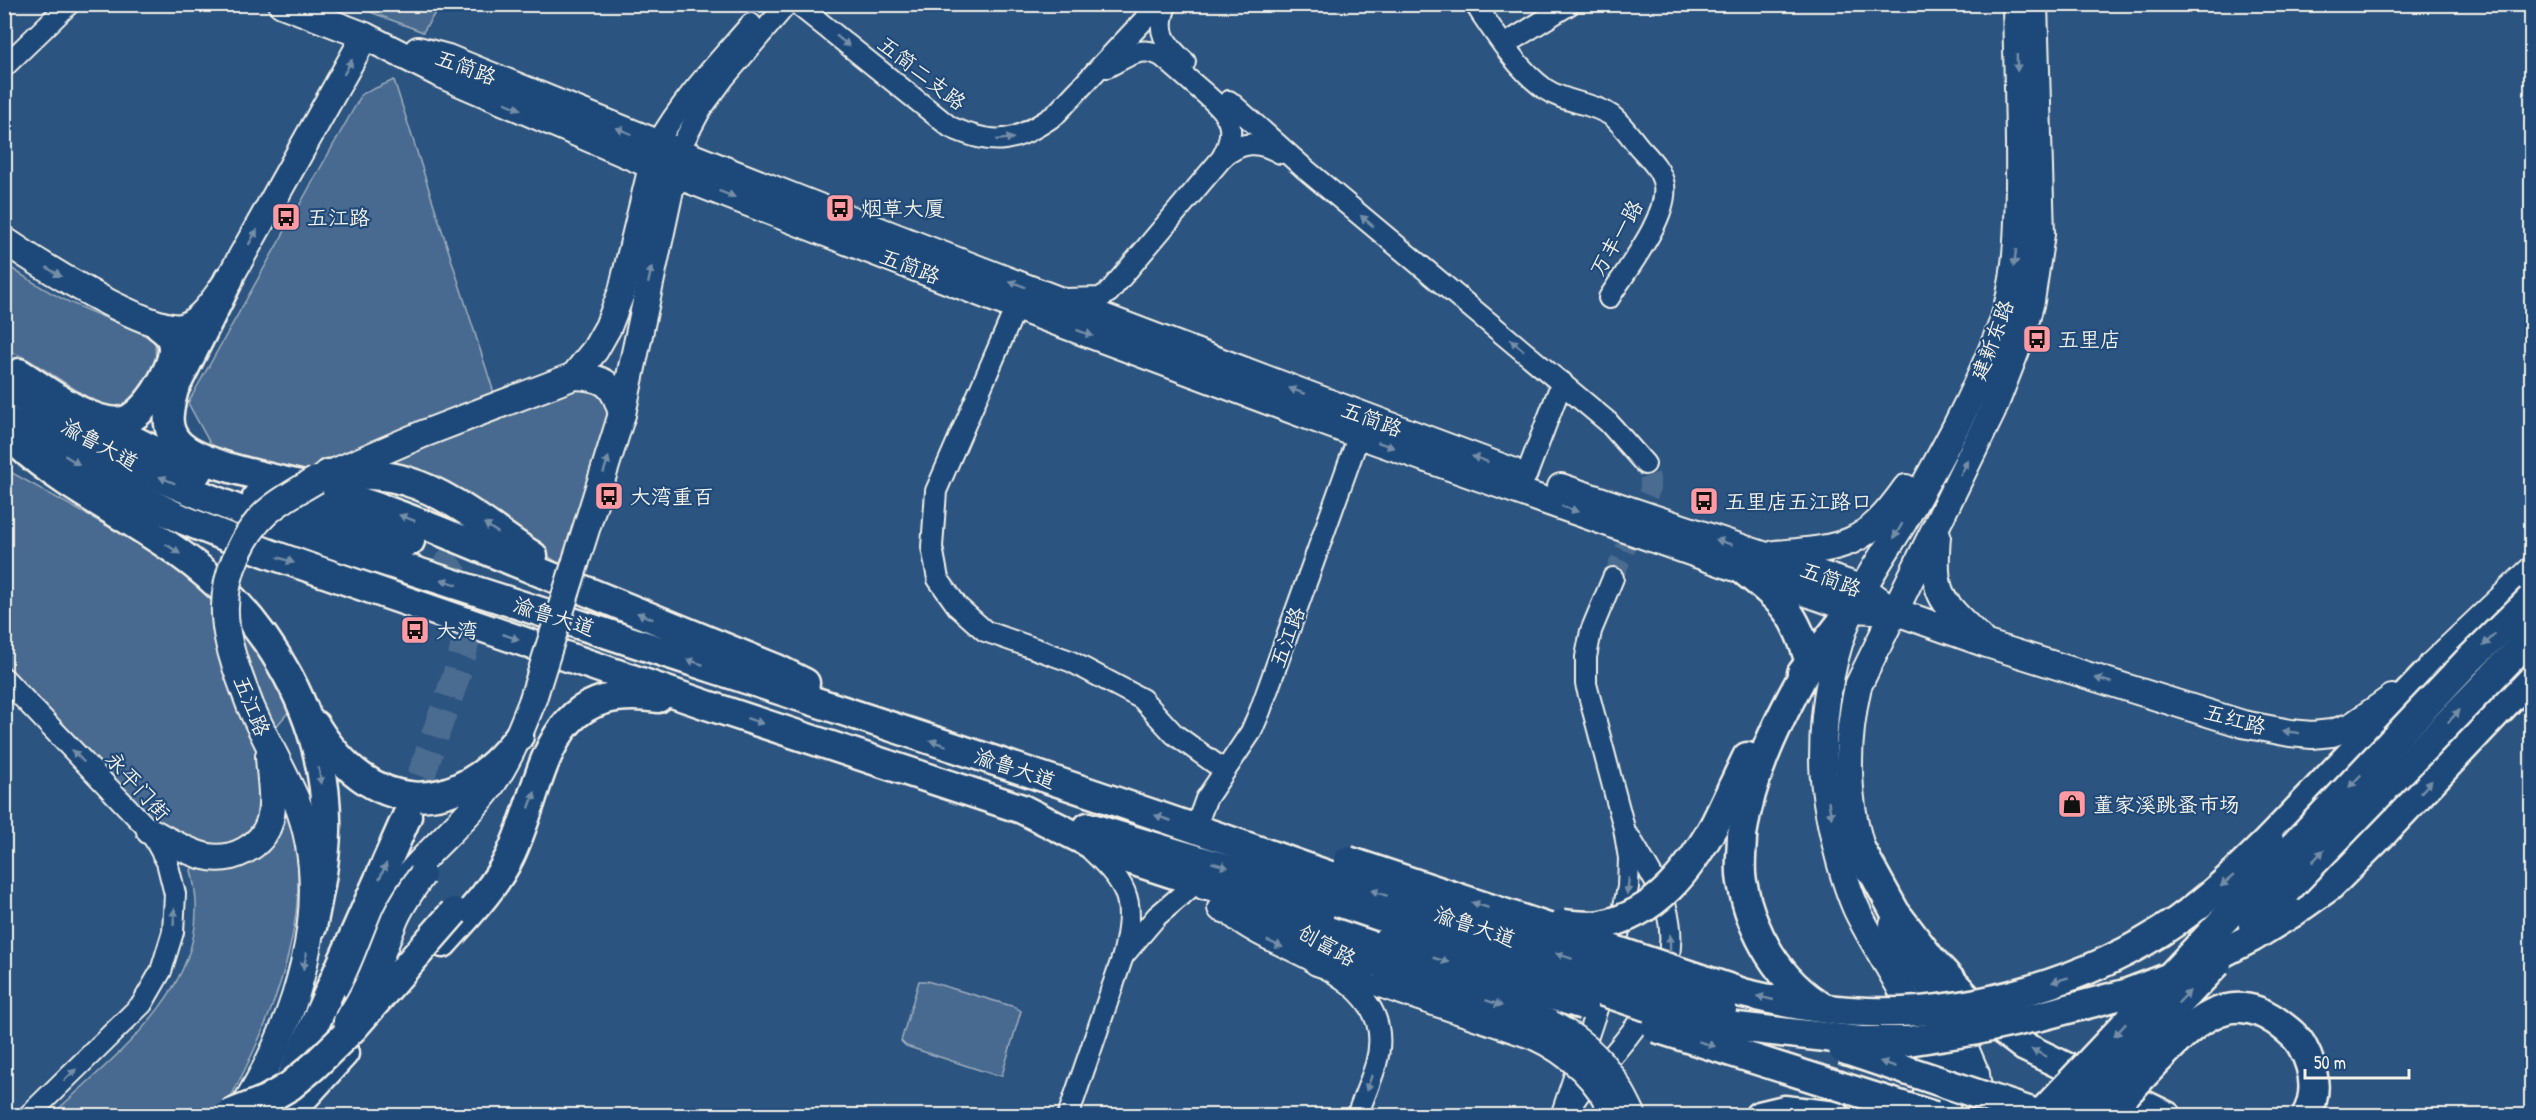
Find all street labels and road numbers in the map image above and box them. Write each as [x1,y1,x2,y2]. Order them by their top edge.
street label: 五简二支路 [872,29,972,117]
street label: 五简路 [431,43,501,91]
street label: 万丰一路 [1582,194,1650,282]
street label: 五简路 [875,241,945,291]
street label: 建新东路 [1963,296,2021,384]
street label: 五简路 [1337,395,1407,443]
street label: 渝鲁大道 [56,411,144,477]
street label: 五简路 [1796,555,1866,603]
street label: 渝鲁大道 [510,589,598,643]
street label: 五江路 [1263,602,1311,672]
street label: 五江路 [227,671,277,741]
street label: 五红路 [2201,697,2269,741]
street label: 渝鲁大道 [971,741,1059,795]
street label: 永平门街 [99,745,177,827]
street label: 渝鲁大道 [1431,899,1519,953]
street label: 创富路 [1292,917,1362,973]

